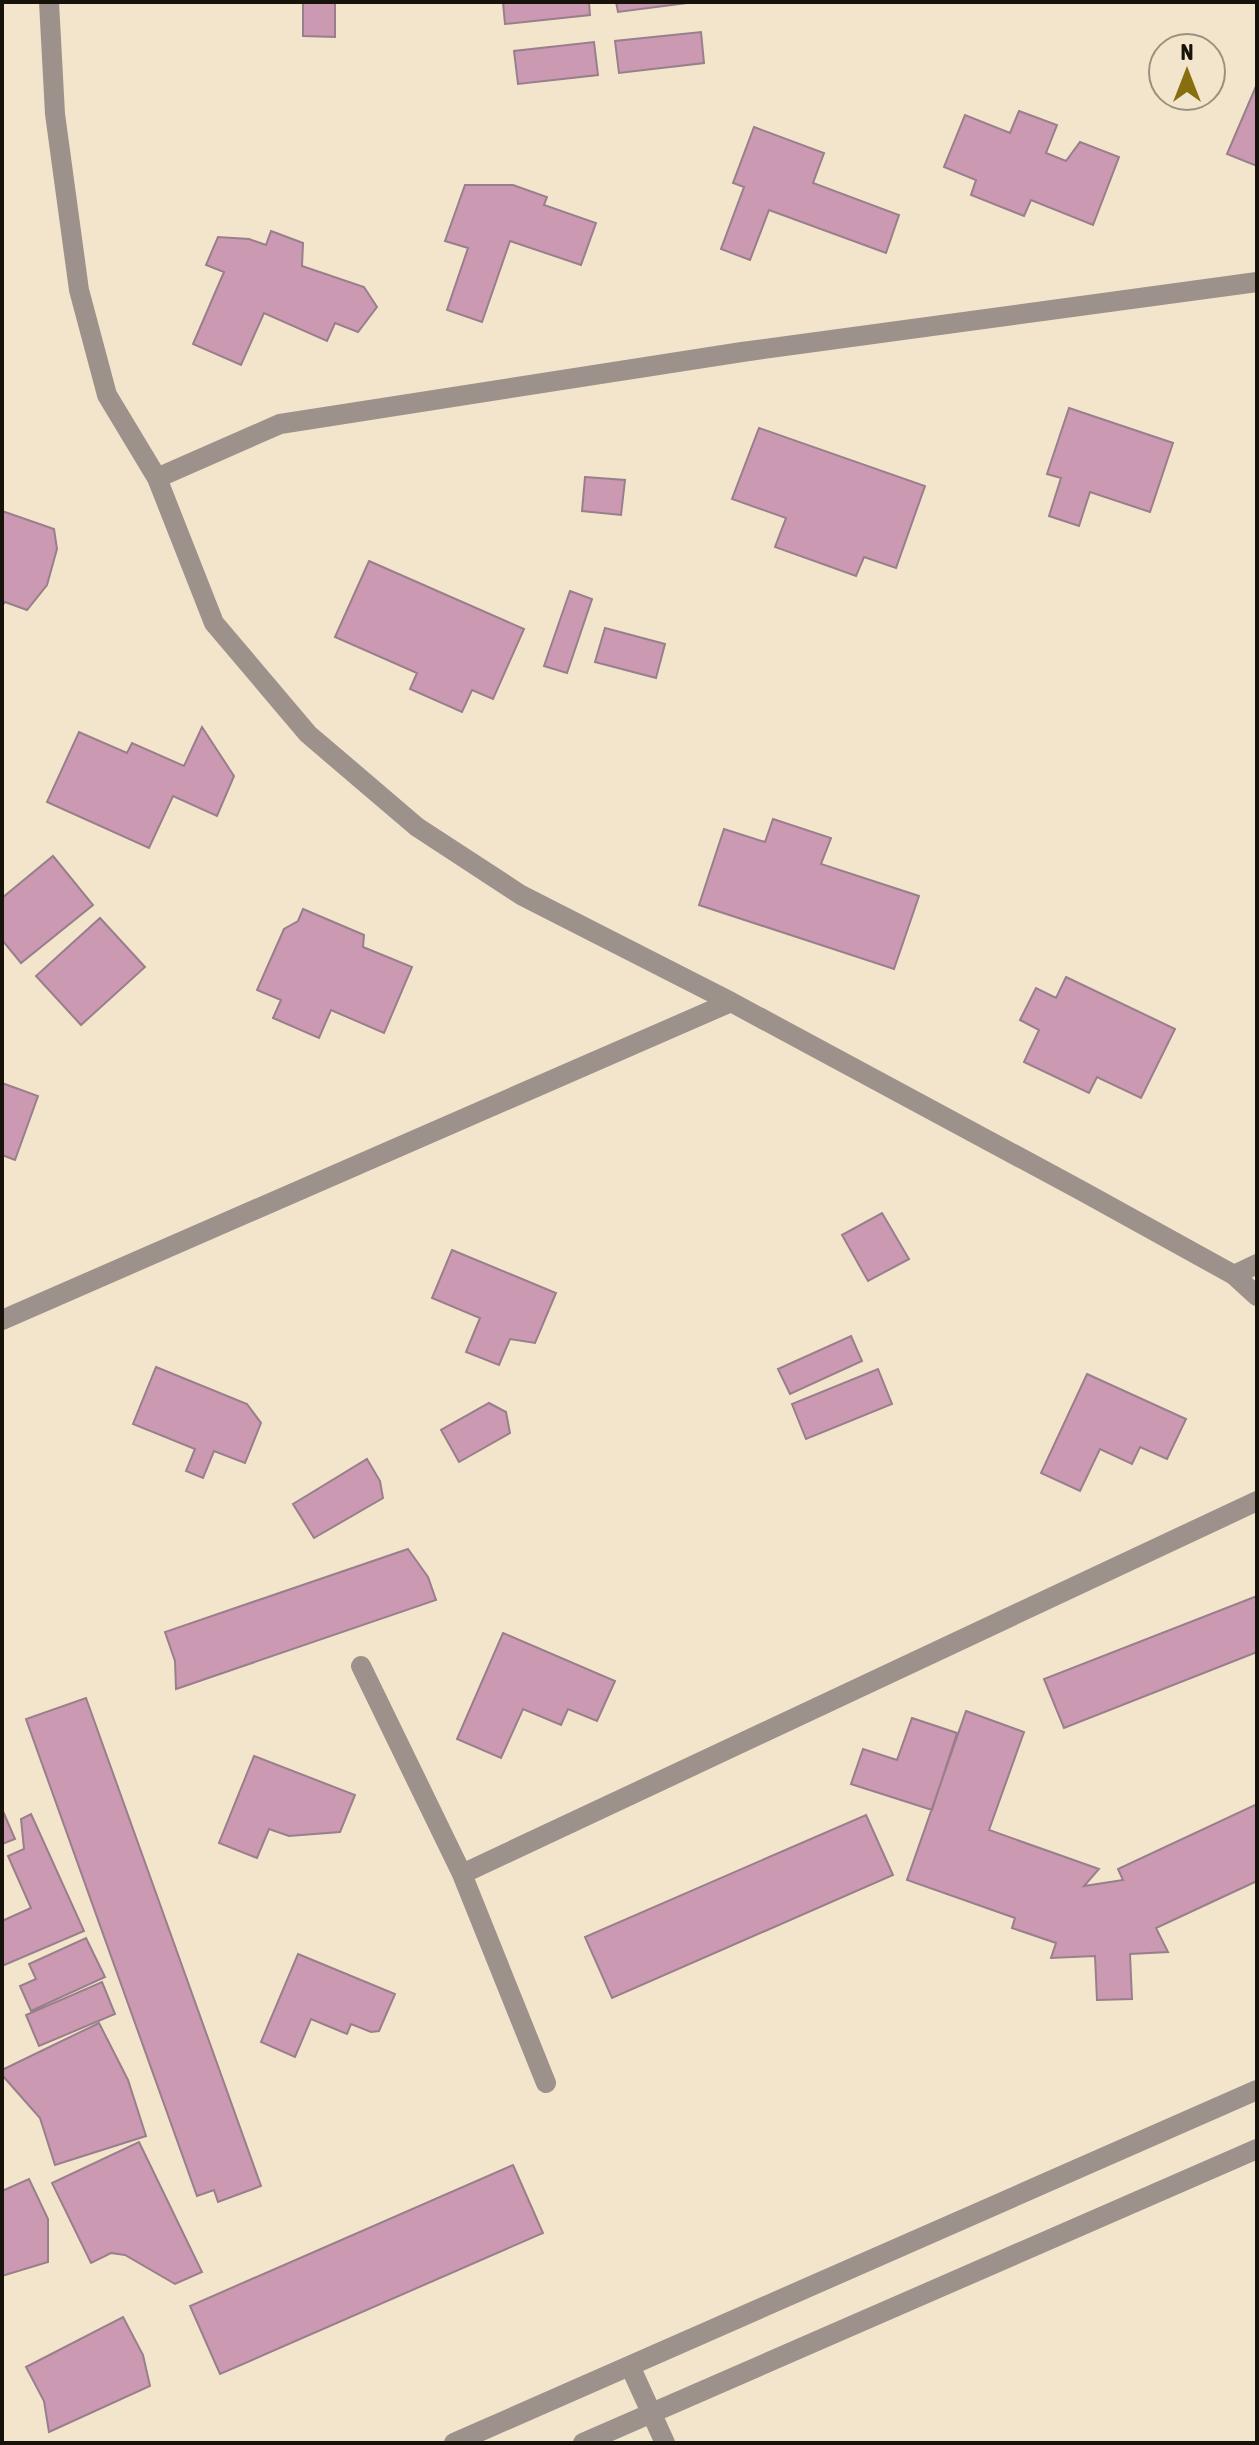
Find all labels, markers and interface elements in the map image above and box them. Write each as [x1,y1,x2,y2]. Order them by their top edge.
north arrow [1147,32,1227,112]
text: N [1181,39,1193,65]

